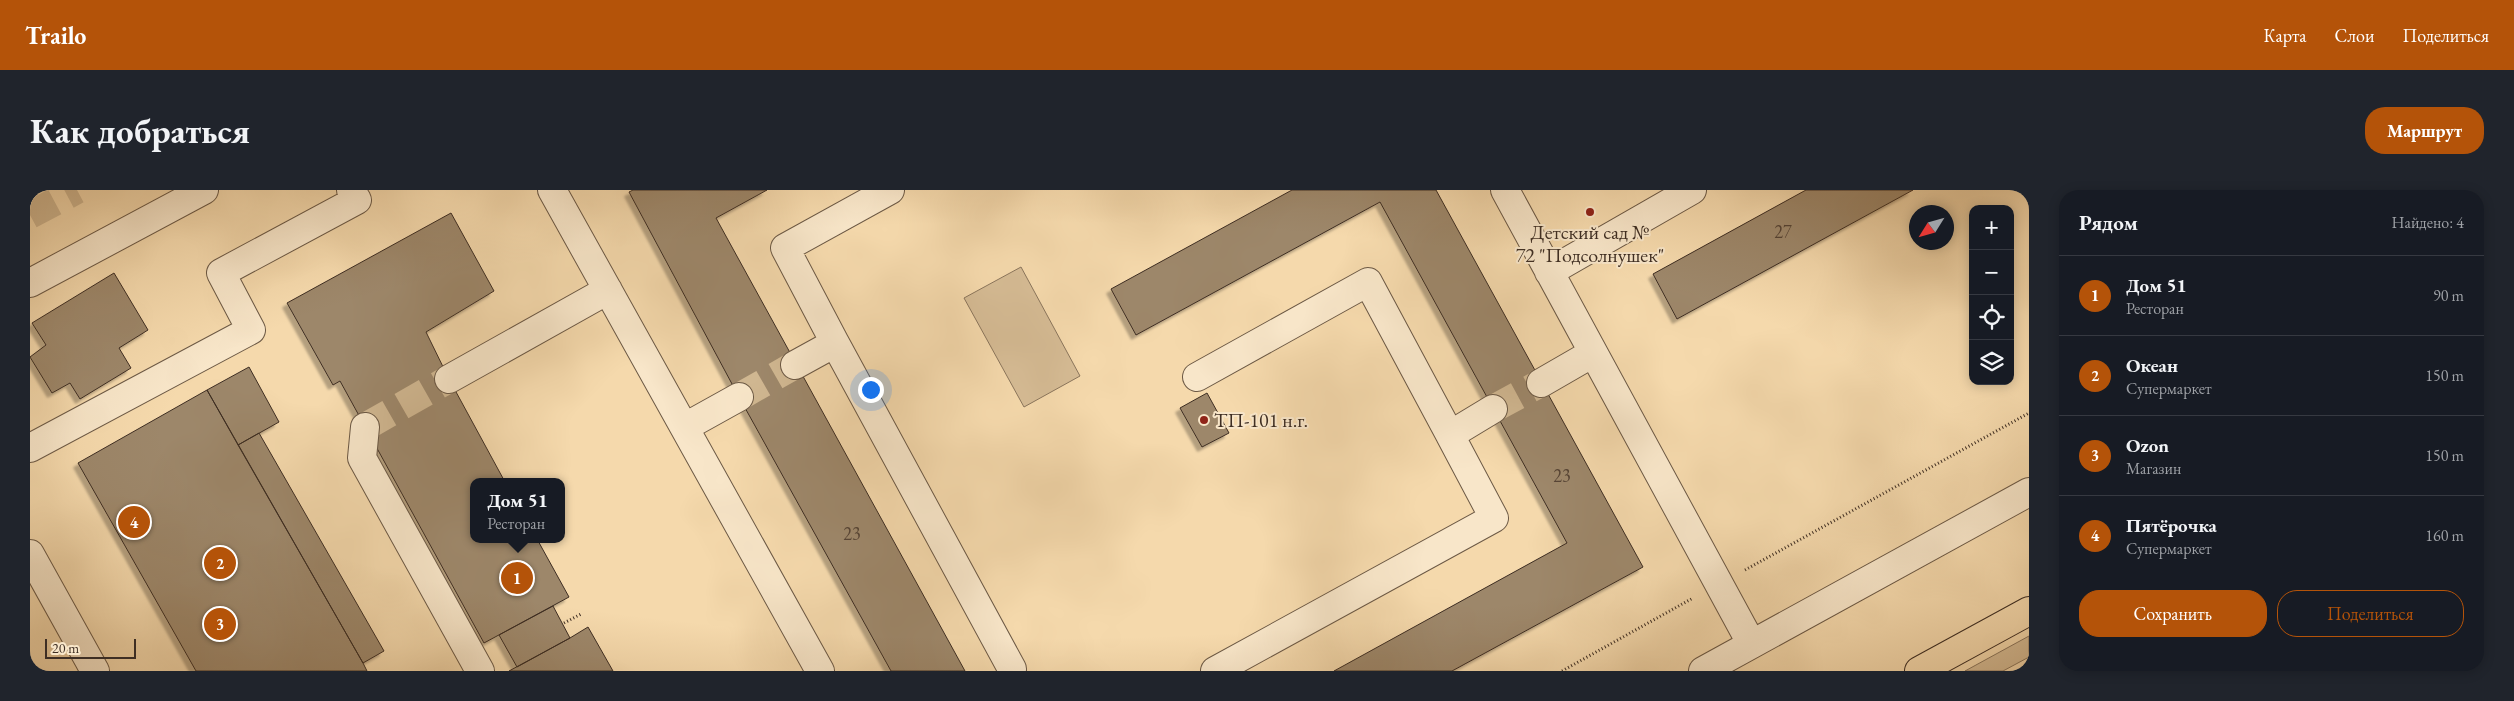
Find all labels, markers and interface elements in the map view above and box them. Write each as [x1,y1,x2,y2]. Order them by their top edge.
text: Trailo [25,20,86,51]
text: Карта [2264,24,2307,47]
text: Слои [2335,24,2374,47]
text: Поделиться [2402,24,2489,47]
button: Маршрут [2365,107,2484,154]
text: Как добраться [30,108,250,153]
north arrow [1909,205,1954,250]
map controls [1969,205,2014,385]
button: + [1969,205,2014,250]
marker: Детский сад № 72 "Подсолнушек" [1584,206,1596,218]
text: Рядом [2079,209,2138,236]
text: Найдено: 4 [2392,212,2464,233]
place label: Детский сад № 72 "Подсолнушек" [1516,219,1664,268]
house number: 27 [1774,220,1792,243]
button: − [1969,250,2014,295]
text: Дом 51 [2126,273,2187,298]
text: 1 [2091,285,2099,306]
text: 90 m [2433,285,2464,306]
button: locate [1969,295,2014,340]
text: Ресторан [2126,298,2184,319]
button: layers [1969,340,2014,385]
text: Океан [2126,353,2178,378]
text: 2 [2091,365,2099,386]
text: 150 m [2425,365,2464,386]
your location [858,377,884,403]
text: Супермаркет [2126,378,2212,399]
place label: ТП-101 н.г. [1214,407,1308,433]
marker: ТП-101 н.г. [1198,414,1210,426]
text: Ozon [2126,433,2169,458]
text: 3 [2091,445,2099,466]
text: 150 m [2425,445,2464,466]
text: Магазин [2126,458,2181,479]
house number: 23 [1553,464,1571,487]
popup [470,478,565,543]
text: Дом 51 [487,488,548,513]
pin: 4 [118,503,150,541]
text: Ресторан [487,513,545,534]
text: Пятёрочка [2126,513,2217,538]
house number: 23 [843,522,861,545]
text: 4 [2091,525,2099,546]
text: 160 m [2425,525,2464,546]
text: Супермаркет [2126,538,2212,559]
pin: 2 [204,544,236,582]
pin: 1 [501,559,533,597]
button: Сохранить [2079,590,2267,637]
button: Поделиться [2277,590,2464,637]
pin: 3 [204,605,236,643]
scale bar [45,636,136,659]
text: 20 m [52,639,79,657]

